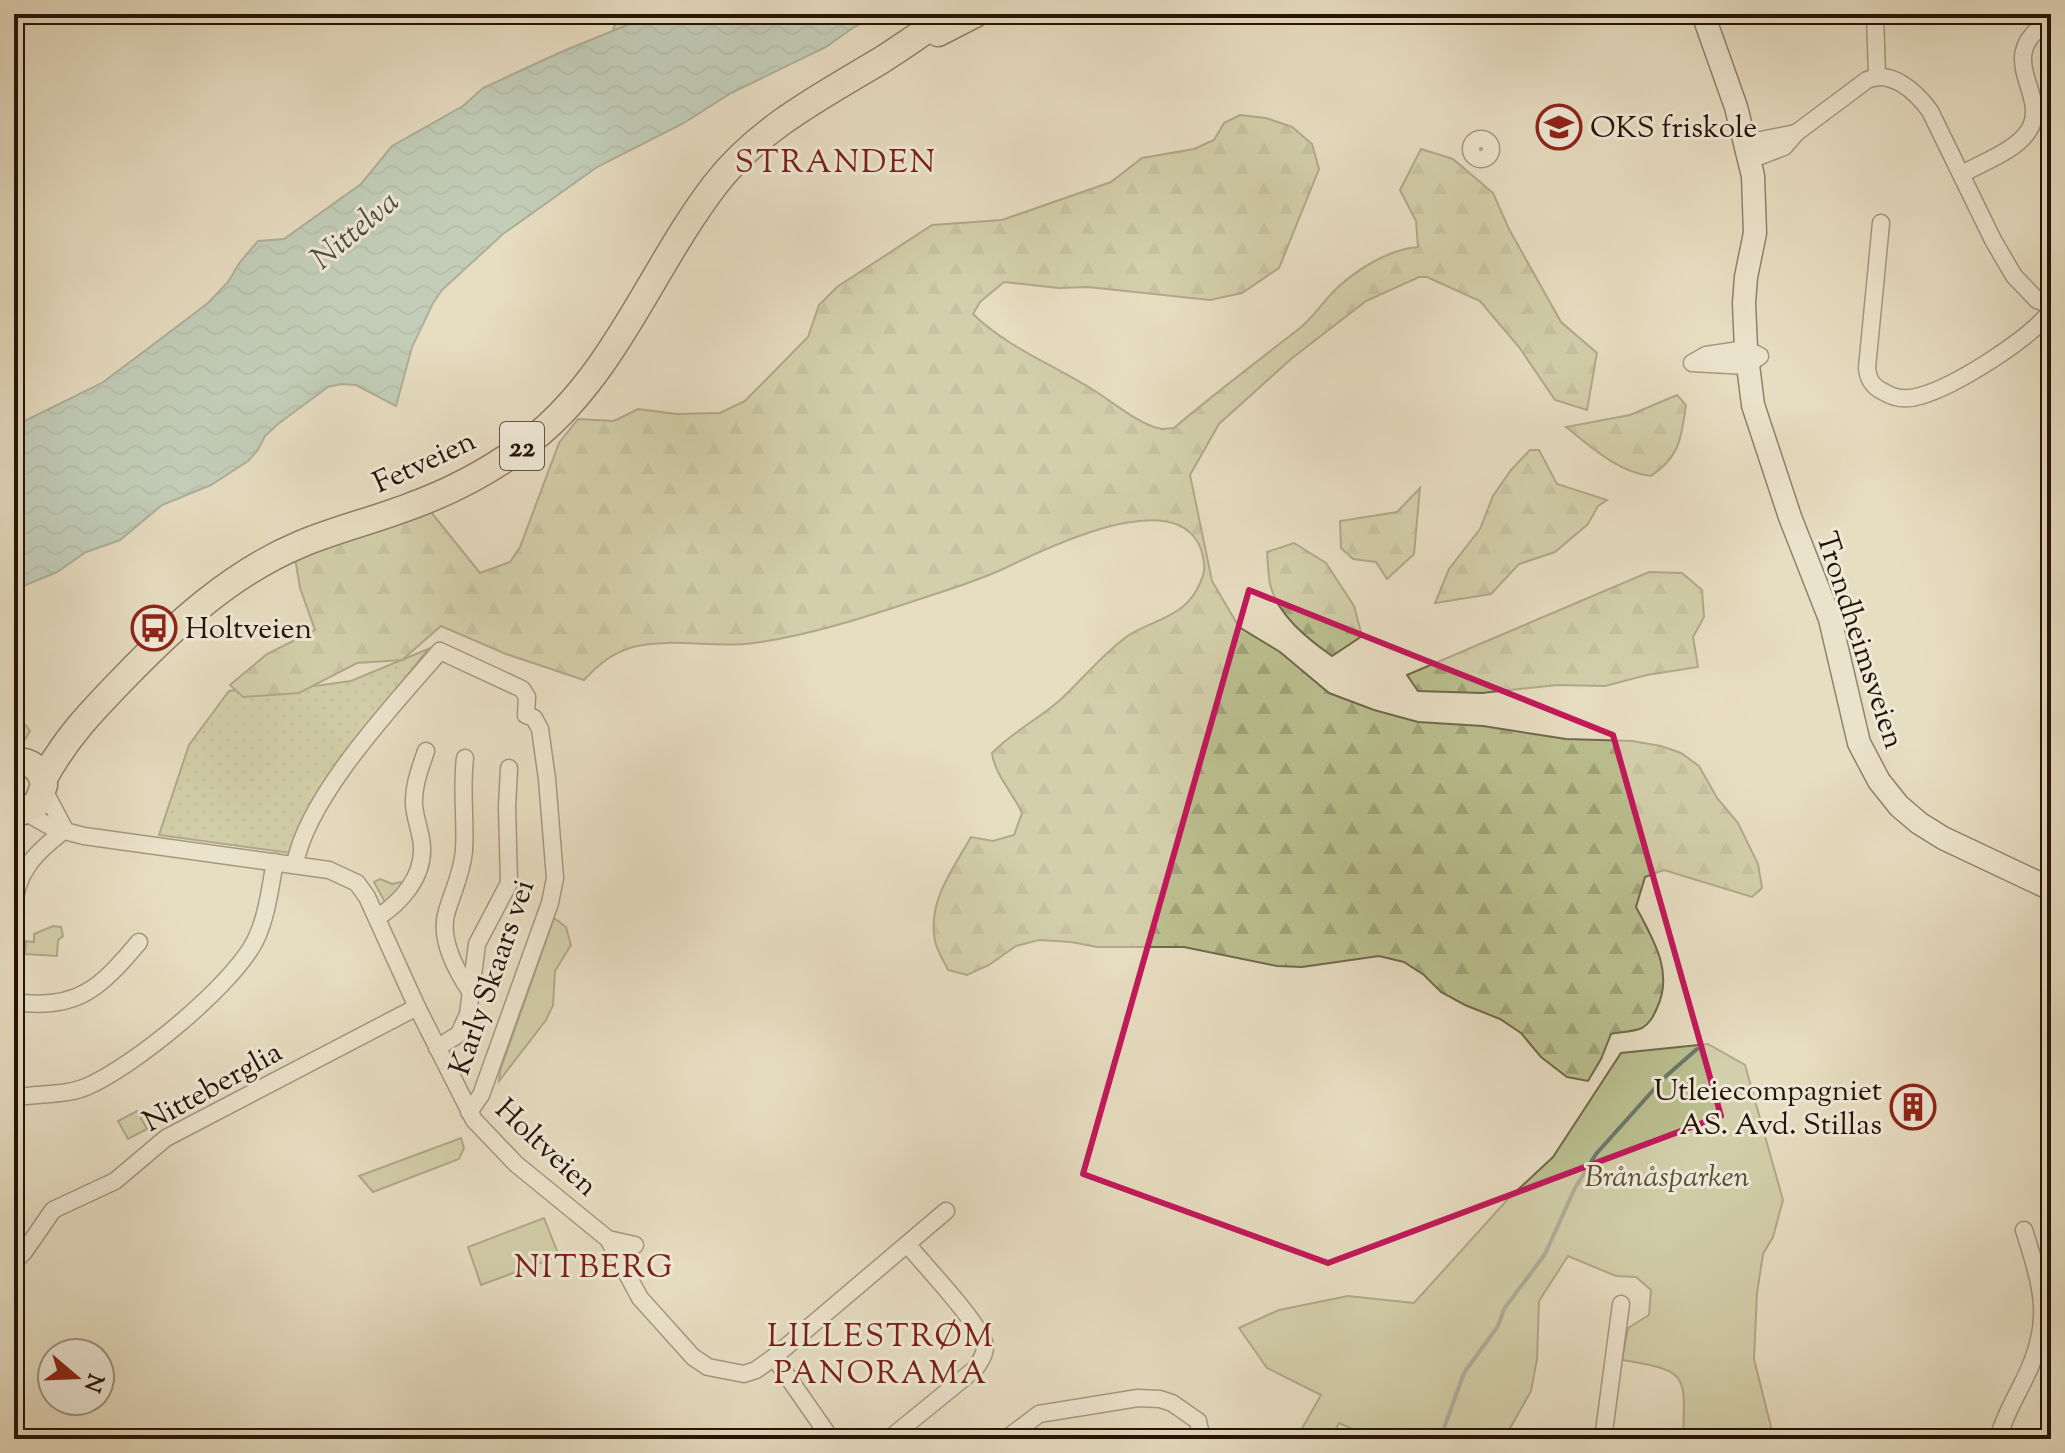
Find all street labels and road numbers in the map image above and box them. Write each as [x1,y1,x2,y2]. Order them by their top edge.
street label: Fetveien [367,421,484,506]
road number: 22 [500,422,544,470]
street label: Trondheimsveien [1803,527,1914,755]
street label: Karly Skaars vei [440,874,547,1081]
street label: Nitteberglia [136,1032,291,1144]
street label: Holtveien [484,1090,607,1208]

